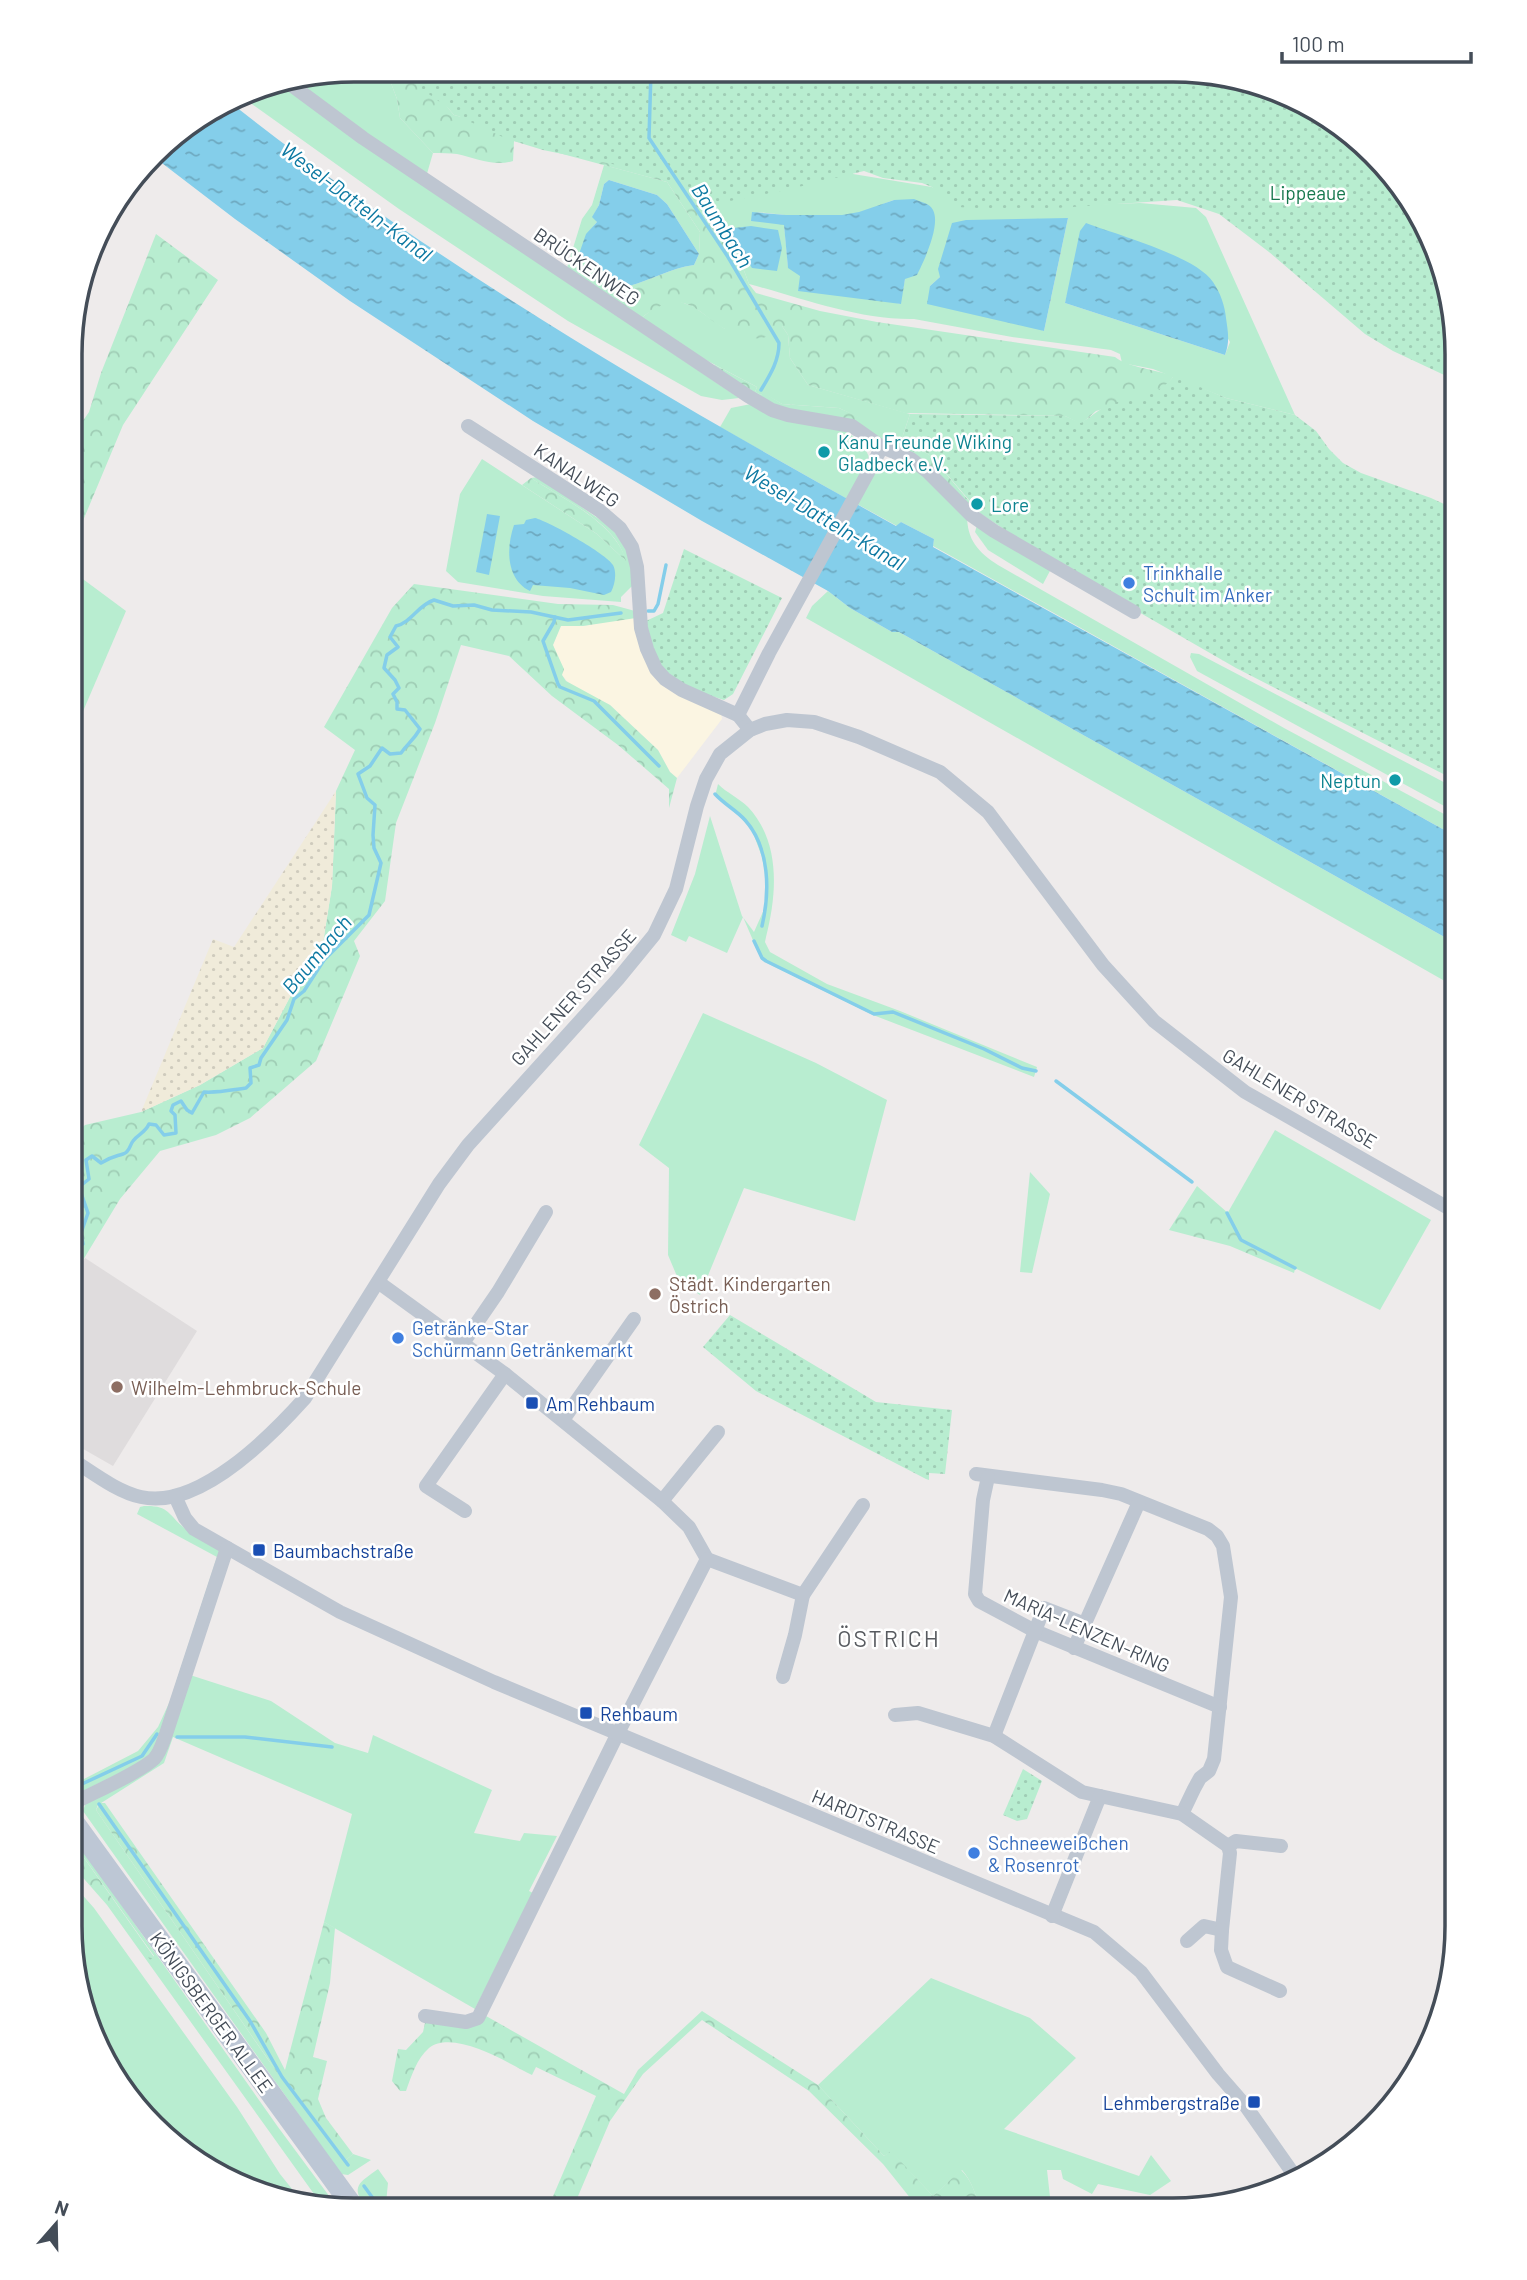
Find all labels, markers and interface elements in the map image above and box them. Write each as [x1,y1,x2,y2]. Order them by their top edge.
scale bar [1282,21,1471,65]
text: 100 m [1292,31,1345,56]
water label: Wesel-Datteln-Kanal [276,136,438,266]
water label: Baumbach [687,178,759,272]
park label: Lippeaue [1270,181,1346,204]
street label: BRÜCKENWEG [530,222,644,310]
place label: Kanu Freunde Wiking Gladbeck e.V. [838,430,1012,475]
street label: KANALWEG [530,438,624,512]
marker: Kanu Freunde Wiking Gladbeck e.V. [816,444,832,460]
water label: Wesel-Datteln-Kanal [740,459,910,575]
place label: Lore [991,493,1029,516]
marker: Lore [969,496,985,512]
place label: Trinkhalle Schult im Anker [1143,561,1272,606]
marker: Trinkhalle Schult im Anker [1121,575,1137,591]
place label: Neptun [1320,769,1381,792]
marker: Neptun [1387,772,1403,788]
water label: Baumbach [276,910,356,998]
street label: GAHLENER STRASSE [506,924,640,1070]
street label: GAHLENER STRASSE [1219,1043,1381,1153]
place label: Städt. Kindergarten Östrich [669,1272,831,1317]
marker: Städt. Kindergarten Östrich [647,1286,663,1302]
place label: Getränke-Star Schürmann Getränkemarkt [412,1316,633,1361]
marker: Getränke-Star Schürmann Getränkemarkt [390,1330,406,1346]
place label: Wilhelm-Lehmbruck-Schule [131,1376,361,1399]
marker: Wilhelm-Lehmbruck-Schule [109,1379,125,1395]
place label: Am Rehbaum [546,1392,655,1415]
marker: Am Rehbaum [524,1395,540,1411]
place label: Baumbachstraße [273,1539,414,1562]
marker: Baumbachstraße [251,1542,267,1558]
street label: MARIA-LENZEN-RING [1001,1583,1173,1677]
district label: ÖSTRICH [837,1624,941,1652]
place label: Rehbaum [600,1702,678,1725]
marker: Rehbaum [578,1705,594,1721]
street label: HARDTSTRASSE [809,1784,943,1858]
place label: Schneeweißchen & Rosenrot [988,1831,1129,1876]
marker: Schneeweißchen & Rosenrot [966,1845,982,1861]
street label: KÖNIGSBERGER ALLEE [146,1927,278,2097]
place label: Lehmbergstraße [1103,2091,1240,2114]
marker: Lehmbergstraße [1246,2094,1262,2110]
north arrow [21,2189,91,2259]
text: N [52,2195,72,2221]

